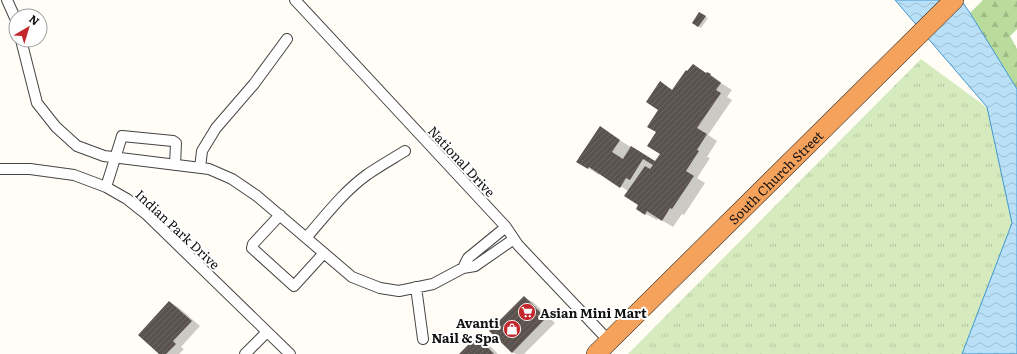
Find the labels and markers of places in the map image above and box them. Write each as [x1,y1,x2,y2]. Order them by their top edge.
supermarket icon: Asian Mini Mart [517,302,537,322]
place label: Asian Mini Mart [540,303,647,322]
place label: Avanti Nail & Spa [432,313,499,347]
shop icon: Avanti Nail & Spa [502,319,522,339]

